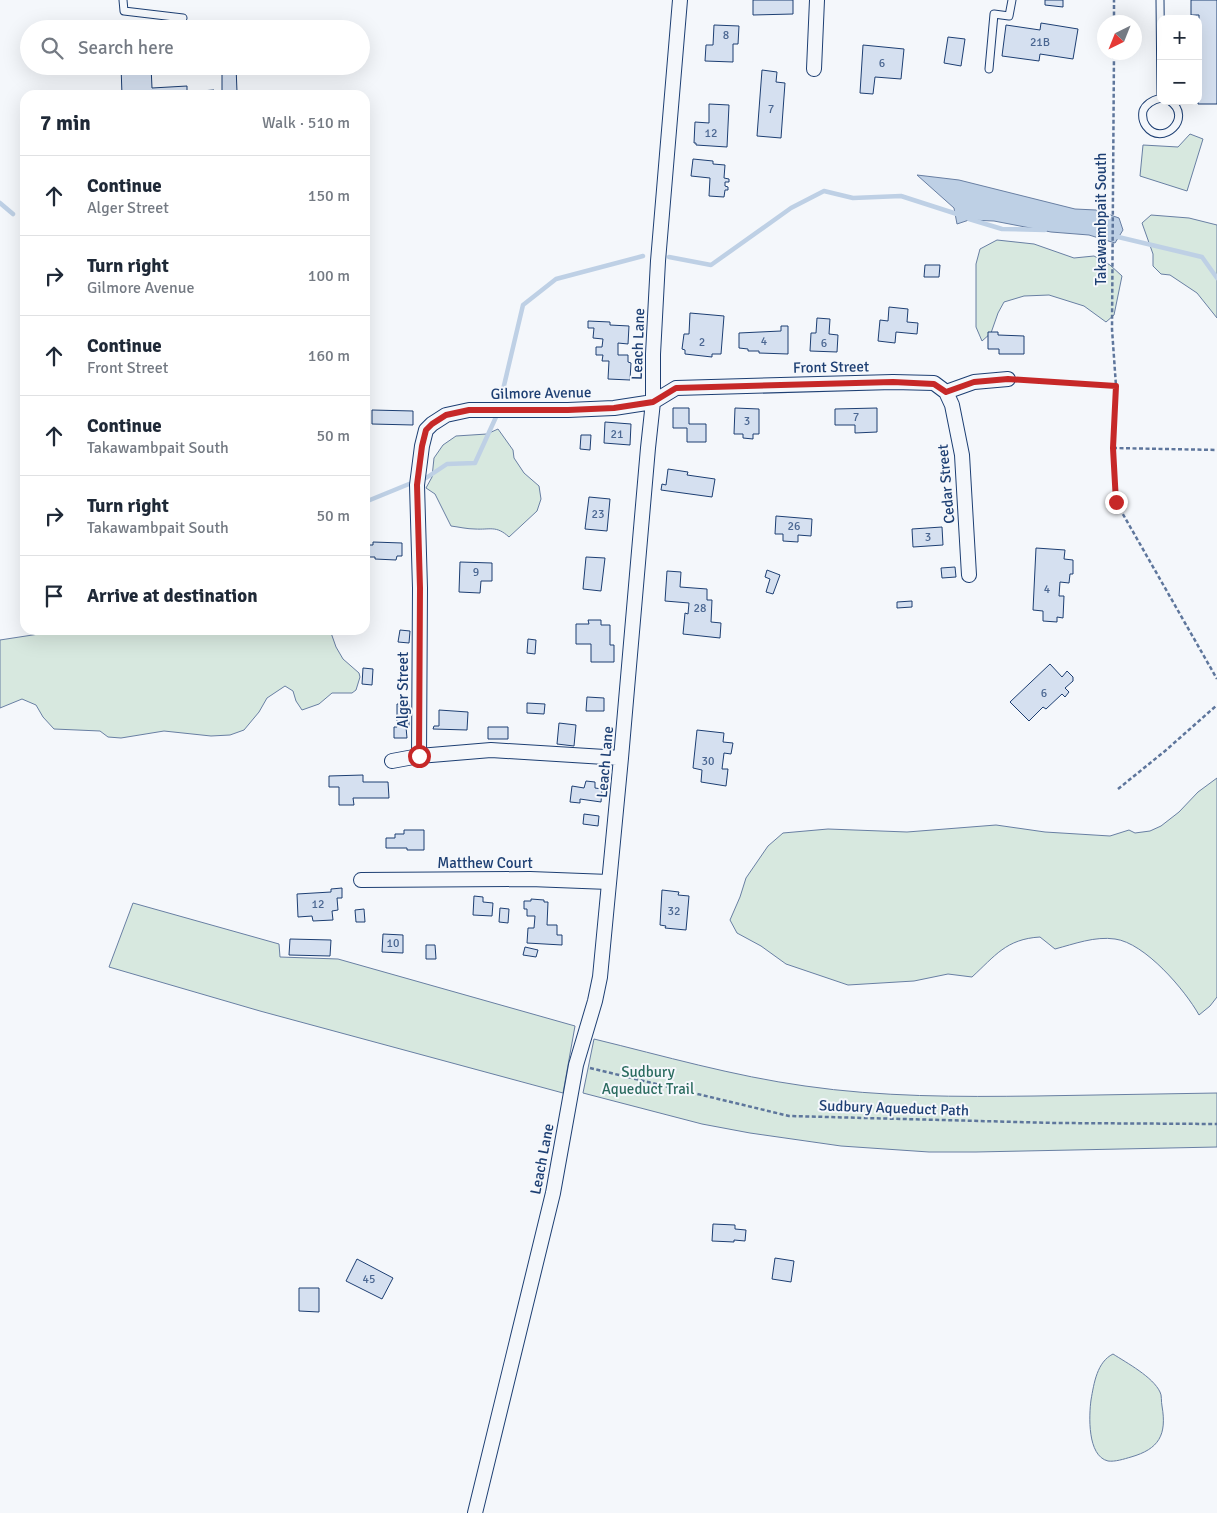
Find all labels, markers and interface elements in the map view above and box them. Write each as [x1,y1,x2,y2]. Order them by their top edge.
north arrow [1097,15,1142,60]
map controls [1157,15,1202,105]
button: + [1157,15,1202,60]
search box [20,20,370,75]
house number: 8 [723,28,729,43]
icon: search [38,34,66,62]
house number: 21B [1030,35,1050,50]
text: Search here [78,36,174,60]
house number: 6 [879,56,885,71]
button: − [1157,60,1202,105]
house number: 7 [768,102,774,117]
text: 7 min [40,110,91,136]
text: Walk · 510 m [262,113,350,133]
house number: 12 [705,126,717,141]
street label: Takawambpait South [1092,153,1110,285]
text: Continue [87,174,162,198]
icon: ahead [40,182,68,210]
text: 150 m [308,186,350,206]
text: Alger Street [87,198,169,218]
text: Turn right [87,254,169,278]
icon: right [40,262,68,290]
text: 100 m [308,266,350,286]
text: Gilmore Avenue [87,278,195,298]
street label: Leach Lane [628,308,648,380]
text: Continue [87,334,162,358]
house number: 4 [761,334,768,349]
house number: 2 [699,335,705,350]
house number: 6 [821,336,827,351]
icon: ahead [40,342,68,370]
text: 160 m [308,346,350,366]
street label: Front Street [793,357,869,377]
text: Front Street [87,358,168,378]
street label: Gilmore Avenue [490,383,592,403]
house number: 7 [853,410,859,425]
text: Continue [87,414,162,438]
house number: 3 [744,414,750,429]
icon: ahead [40,422,68,450]
text: 50 m [316,426,350,446]
house number: 21 [611,427,623,442]
text: Takawambpait South [87,438,229,458]
street label: Cedar Street [934,443,958,525]
route end [1105,491,1128,514]
text: Turn right [87,494,169,518]
icon: right [40,502,68,530]
text: 50 m [316,506,350,526]
house number: 23 [592,507,604,522]
text: Takawambpait South [87,518,229,538]
house number: 26 [788,519,800,534]
house number: 3 [925,530,931,545]
house number: 9 [473,565,479,580]
icon: arrive [40,582,68,610]
house number: 4 [1044,582,1051,597]
text: Arrive at destination [87,584,258,608]
house number: 28 [694,601,706,616]
street label: Alger Street [394,652,412,728]
house number: 6 [1041,686,1047,701]
street label: Leach Lane [593,725,617,799]
route start [408,745,431,768]
house number: 30 [702,754,714,769]
street label: Matthew Court [437,854,533,872]
house number: 12 [312,897,324,912]
house number: 32 [668,904,680,919]
house number: 10 [387,936,399,951]
park label: Sudbury Aqueduct Trail [602,1063,694,1098]
street label: Sudbury Aqueduct Path [819,1096,969,1120]
street label: Leach Lane [526,1122,558,1196]
house number: 45 [363,1272,375,1287]

